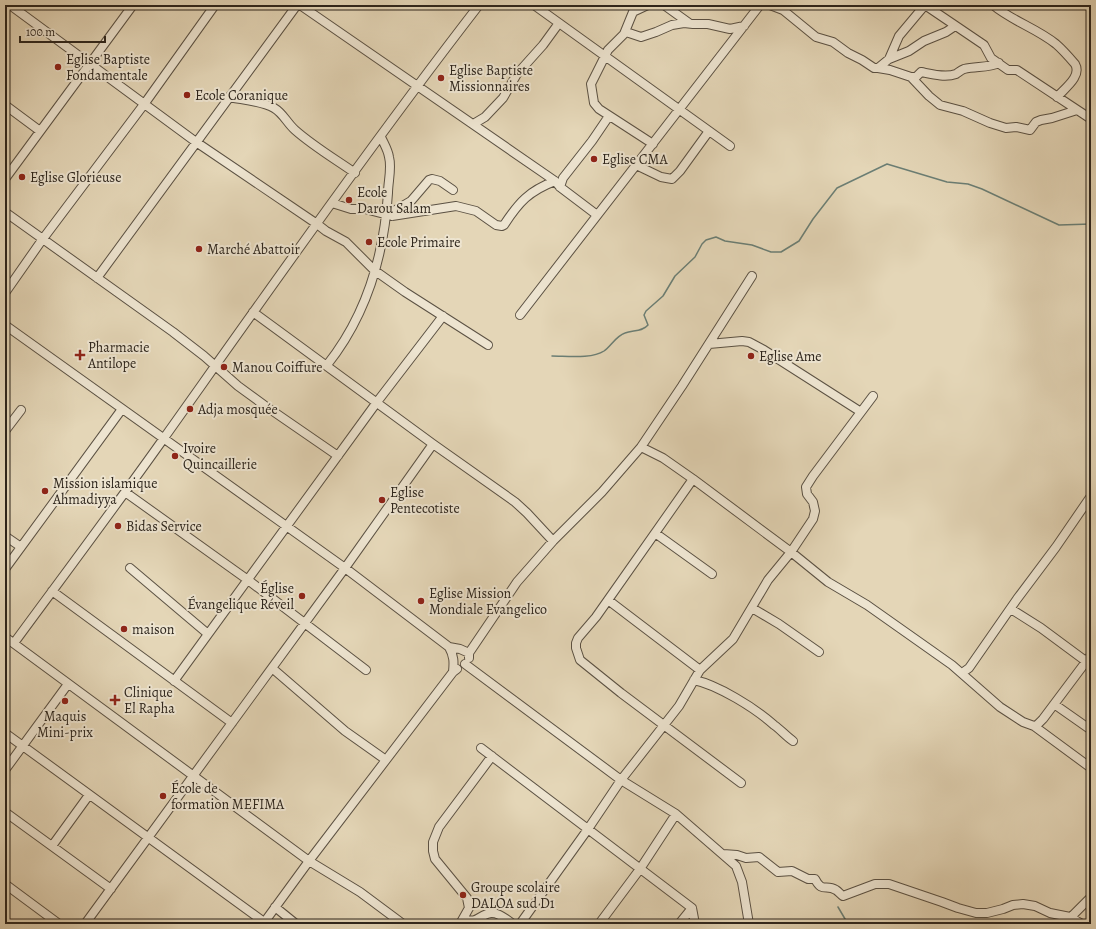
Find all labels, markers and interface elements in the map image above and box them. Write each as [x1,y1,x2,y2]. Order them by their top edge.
scale bar [20,18,105,44]
text: 100 m [26,24,55,40]
place label: Eglise Baptiste Fondamentale [66,50,150,85]
place label: Eglise Baptiste Missionnaires [449,61,533,96]
marker: Eglise Baptiste Fondamentale [53,62,63,72]
marker: Eglise Baptiste Missionnaires [436,73,446,83]
place label: Ecole Coranique [195,86,288,105]
marker: Ecole Coranique [182,90,192,100]
place label: Eglise CMA [602,150,668,169]
marker: Eglise CMA [589,154,599,164]
place label: Eglise Glorieuse [30,168,121,187]
marker: Eglise Glorieuse [17,172,27,182]
place label: Ecole Darou Salam [357,183,432,218]
marker: Ecole Darou Salam [344,195,354,205]
place label: Ecole Primaire [377,233,461,252]
marker: Ecole Primaire [364,237,374,247]
place label: Marché Abattoir [207,240,301,259]
marker: Marché Abattoir [194,244,204,254]
place label: Pharmacie Antilope [87,338,149,373]
place label: Eglise Ame [759,347,822,366]
marker: Pharmacie Antilope [75,350,85,360]
marker: Eglise Ame [746,351,756,361]
place label: Manou Coiffure [232,358,323,377]
marker: Manou Coiffure [219,362,229,372]
place label: Adja mosquée [197,400,278,419]
marker: Adja mosquée [185,404,195,414]
place label: Ivoire Quincaillerie [183,439,257,474]
marker: Ivoire Quincaillerie [170,451,180,461]
place label: Mission islamique Ahmadiyya [52,474,157,509]
place label: Eglise Pentecotiste [390,483,460,518]
marker: Mission islamique Ahmadiyya [40,486,50,496]
marker: Eglise Pentecotiste [377,495,387,505]
place label: Bidas Service [126,517,202,536]
marker: Bidas Service [113,521,123,531]
place label: Église Évangelique Réveil [187,579,295,614]
place label: Eglise Mission Mondiale Evangelico [429,584,547,619]
marker: Église Évangelique Réveil [297,591,307,601]
marker: Eglise Mission Mondiale Evangelico [416,596,426,606]
place label: maison [132,620,175,639]
marker: maison [119,624,129,634]
place label: Clinique El Rapha [124,683,175,718]
marker: Clinique El Rapha [109,694,121,706]
marker: Maquis Mini-prix [60,696,70,706]
place label: Maquis Mini-prix [37,707,93,742]
place label: École de formation MEFIMA [171,779,285,814]
marker: École de formation MEFIMA [158,791,168,801]
place label: Groupe scolaire DALOA sud D1 [471,878,560,913]
marker: Groupe scolaire DALOA sud D1 [458,890,468,900]

